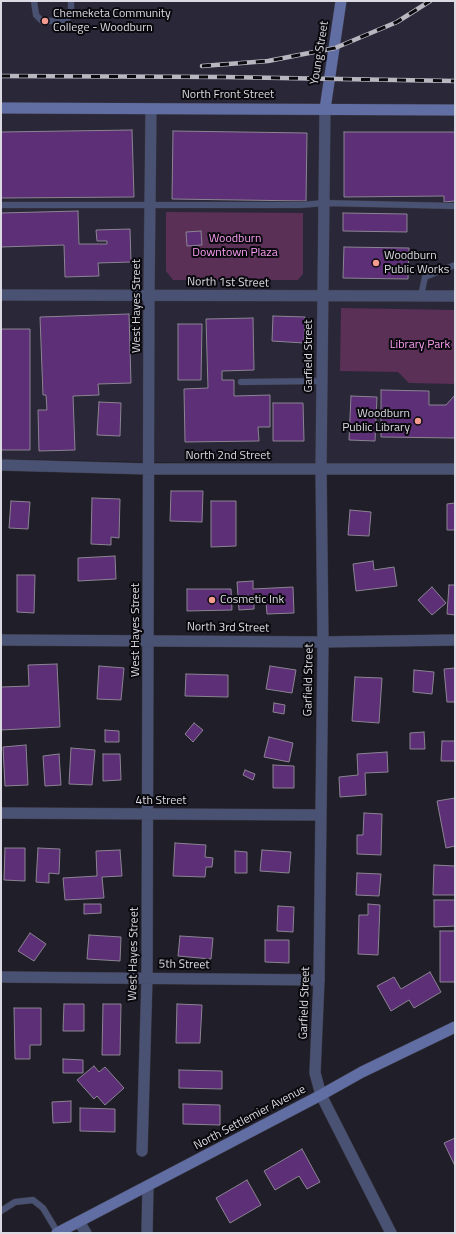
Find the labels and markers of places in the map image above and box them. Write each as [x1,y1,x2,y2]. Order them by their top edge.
place label: Chemeketa Community College - Woodburn [53,7,171,35]
marker: Chemeketa Community College - Woodburn [40,16,50,26]
place label: Woodburn Public Works [384,249,449,277]
marker: Woodburn Public Works [371,258,381,268]
place label: Woodburn Public Library [342,407,410,435]
marker: Woodburn Public Library [413,416,423,426]
place label: Cosmetic Ink [220,593,284,607]
marker: Cosmetic Ink [207,595,217,605]

